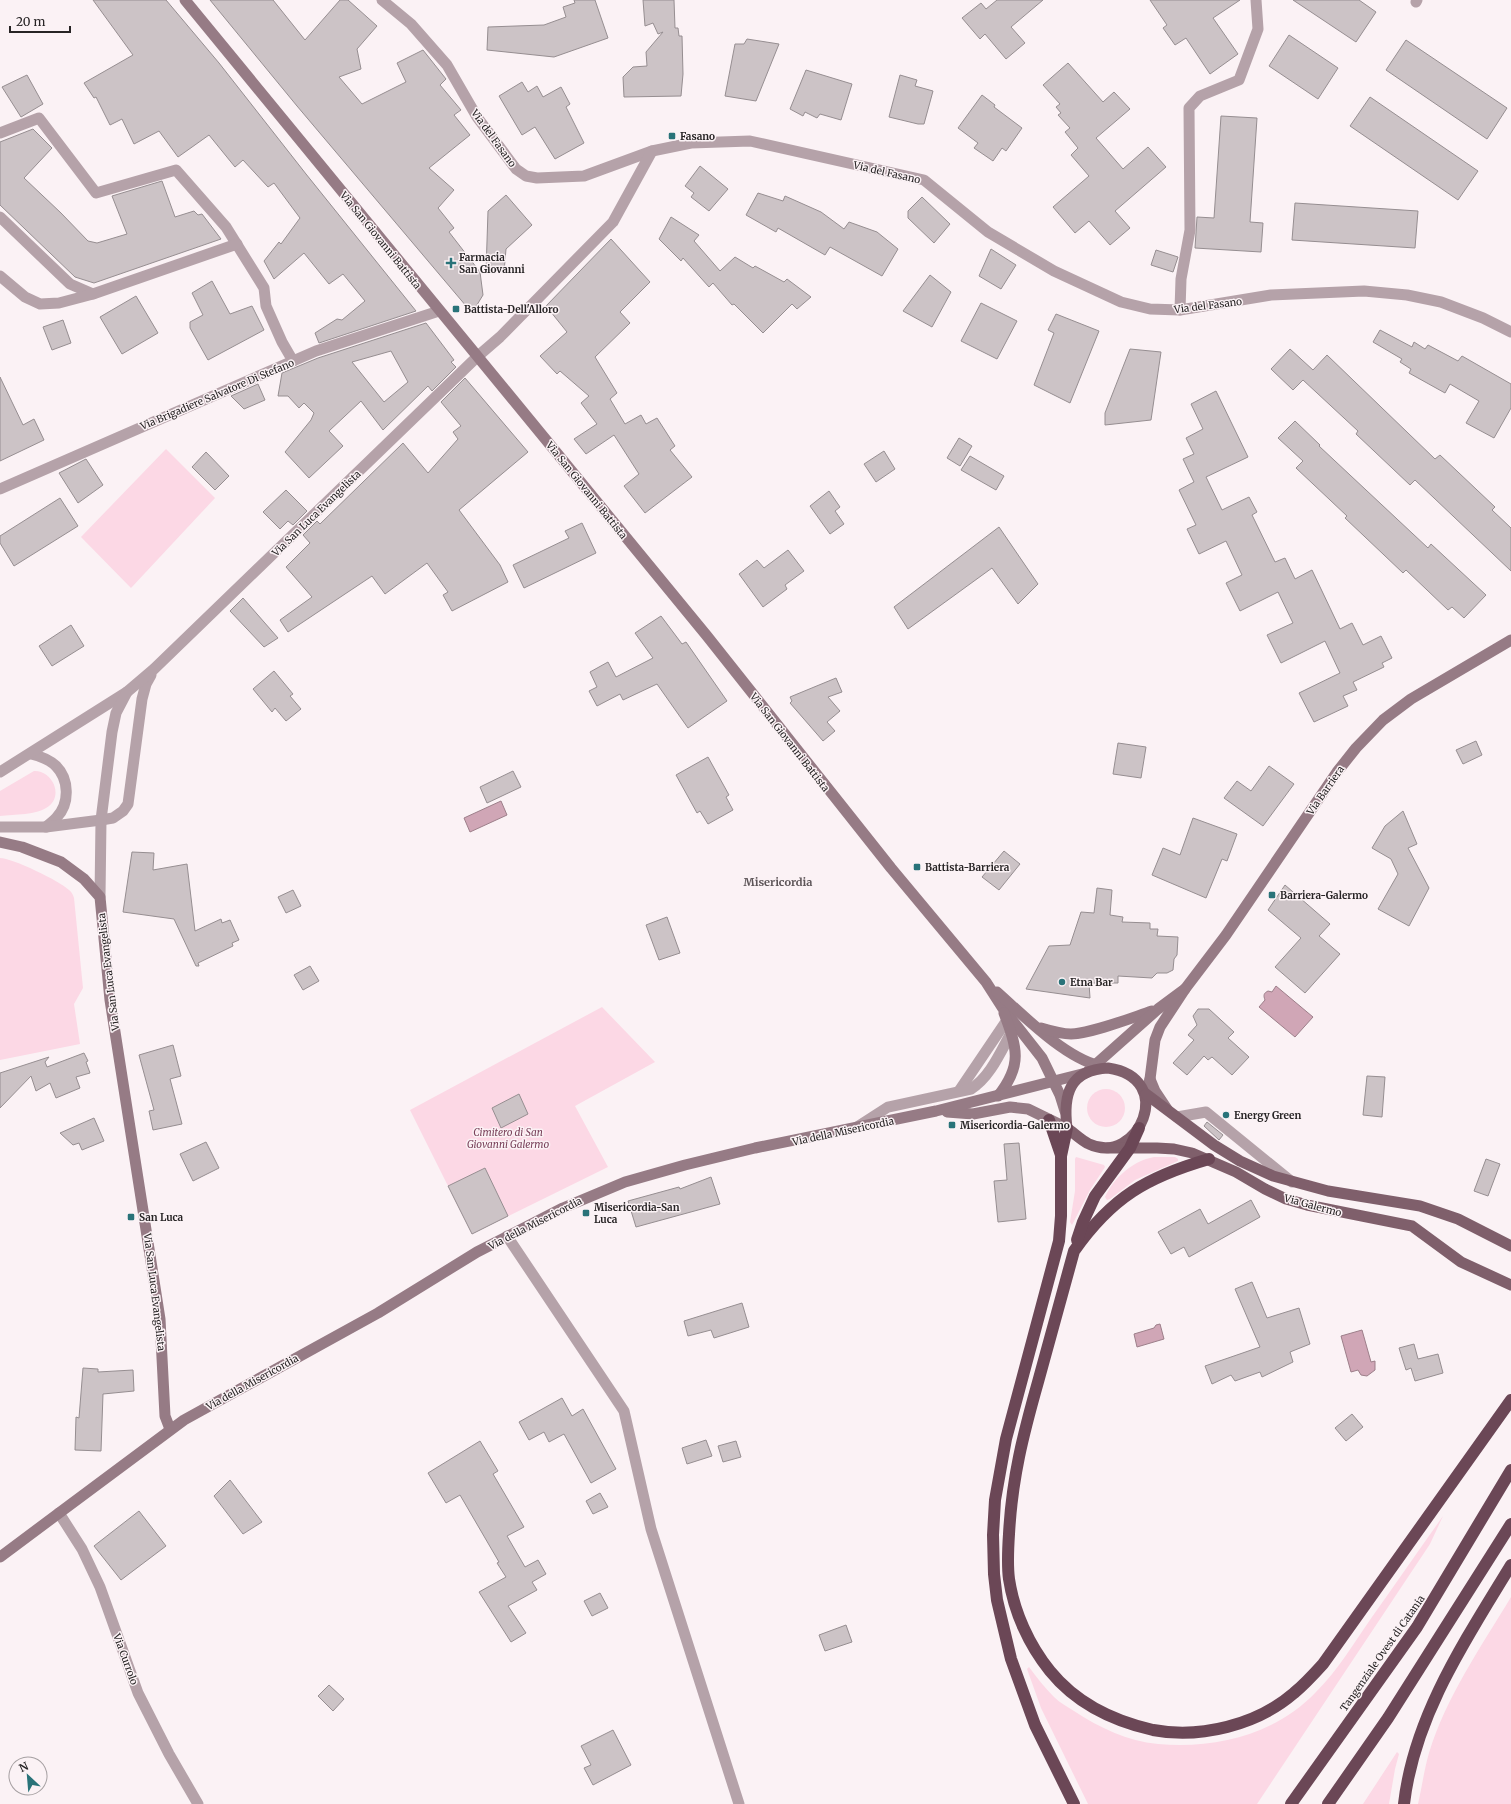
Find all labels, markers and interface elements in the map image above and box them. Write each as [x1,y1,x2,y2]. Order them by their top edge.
scale bar [10,8,70,34]
text: 20 m [16,14,45,29]
street label: Via del Fasano [468,106,519,170]
place label: Fasano [680,130,715,143]
marker: Fasano [667,131,677,141]
street label: Via del Fasano [851,158,922,187]
street label: Via San Giovanni Battista [337,188,424,292]
place label: Farmacia San Giovanni [459,251,525,276]
marker: Farmacia San Giovanni [446,258,456,268]
street label: Via del Fasano [1172,295,1243,316]
place label: Battista-Dell'Alloro [464,303,558,316]
marker: Battista-Dell'Alloro [451,304,461,314]
street label: Via Brigadiere Salvatore Di Stefano [137,356,296,433]
street label: Via San Giovanni Battista [543,438,630,542]
street label: Via San Luca Evangelista [269,467,364,560]
street label: Via San Giovanni Battista [746,690,833,795]
street label: Via Barriera [1303,763,1347,818]
place label: Battista-Barriera [925,861,1010,874]
marker: Battista-Barriera [912,862,922,872]
district label: Misericordia [744,875,812,889]
place label: Barriera-Galermo [1280,889,1368,902]
marker: Barriera-Galermo [1267,890,1277,900]
street label: Via San Luca Evangelista [95,912,122,1032]
place label: Etna Bar [1070,976,1113,989]
marker: Etna Bar [1057,977,1067,987]
place label: Energy Green [1234,1109,1301,1122]
marker: Energy Green [1221,1110,1231,1120]
street label: Via della Misericordia [790,1114,896,1149]
place label: Misericordia-Galermo [960,1119,1070,1132]
marker: Misericordia-Galermo [947,1120,957,1130]
park label: Cimitero di San Giovanni Galermo [467,1126,549,1151]
street label: Via Galermo [1282,1191,1343,1219]
street label: Via della Misericordia [485,1194,585,1253]
place label: Misericordia-San Luca [594,1201,680,1226]
marker: Misericordia-San Luca [581,1208,591,1218]
place label: San Luca [139,1211,184,1224]
marker: San Luca [126,1212,136,1222]
street label: Via San Luca Evangelista [141,1232,168,1352]
street label: Via della Misericordia [203,1351,301,1414]
street label: Tangenziale Ovest di Catania [1337,1592,1428,1714]
street label: Via Currolo [110,1631,141,1687]
north arrow [8,1756,48,1796]
text: N [17,1759,31,1775]

